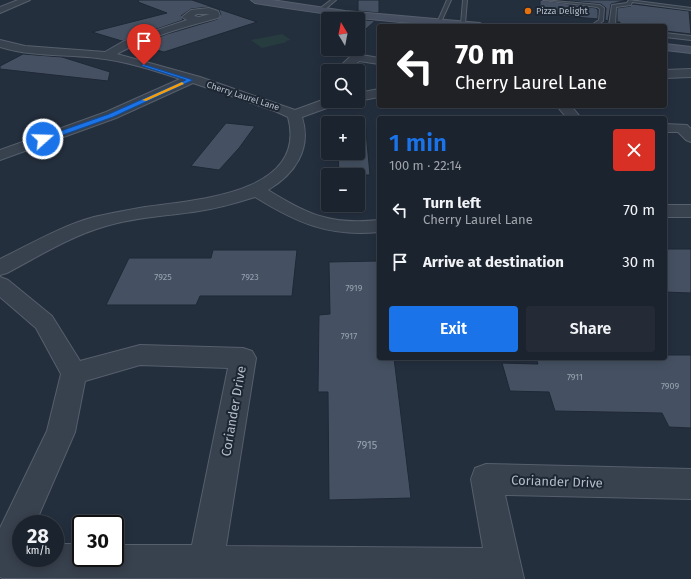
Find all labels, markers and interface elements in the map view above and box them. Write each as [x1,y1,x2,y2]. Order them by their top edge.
marker: Pizza Delight [523,6,533,16]
place label: Pizza Delight [536,6,589,16]
north arrow [321,12,365,56]
map controls [321,12,365,212]
pin [127,24,161,65]
icon: arrive [133,30,155,52]
text: 70 m [455,38,514,71]
icon: left [389,40,441,92]
button: search [321,64,365,108]
text: Cherry Laurel Lane [455,72,607,94]
street label: Cherry Laurel Lane [205,79,281,113]
button: + [321,116,365,160]
position arrow [22,118,64,160]
text: 1 min [389,129,447,157]
button: close [613,129,655,171]
text: 100 m · 22:14 [389,158,462,173]
button: − [321,168,365,212]
text: Turn left [423,194,481,212]
icon: left [389,199,411,221]
text: 70 m [623,201,655,219]
text: Cherry Laurel Lane [423,212,533,227]
icon: arrive [389,251,411,273]
text: Arrive at destination [423,253,564,271]
text: 30 m [622,253,655,271]
house number: 7925 [154,272,172,282]
house number: 7923 [241,272,259,282]
house number: 7919 [345,283,363,293]
button: Exit [389,306,518,352]
button: Share [526,306,655,352]
house number: 7917 [341,331,357,341]
street label: Coriander Drive [218,365,249,458]
house number: 7911 [567,372,583,382]
house number: 7909 [661,381,679,391]
house number: 7915 [357,439,378,452]
street label: Coriander Drive [511,472,603,491]
speed limit sign: 30 [72,515,124,567]
text: 28 [27,524,49,548]
text: km/h [26,545,50,557]

